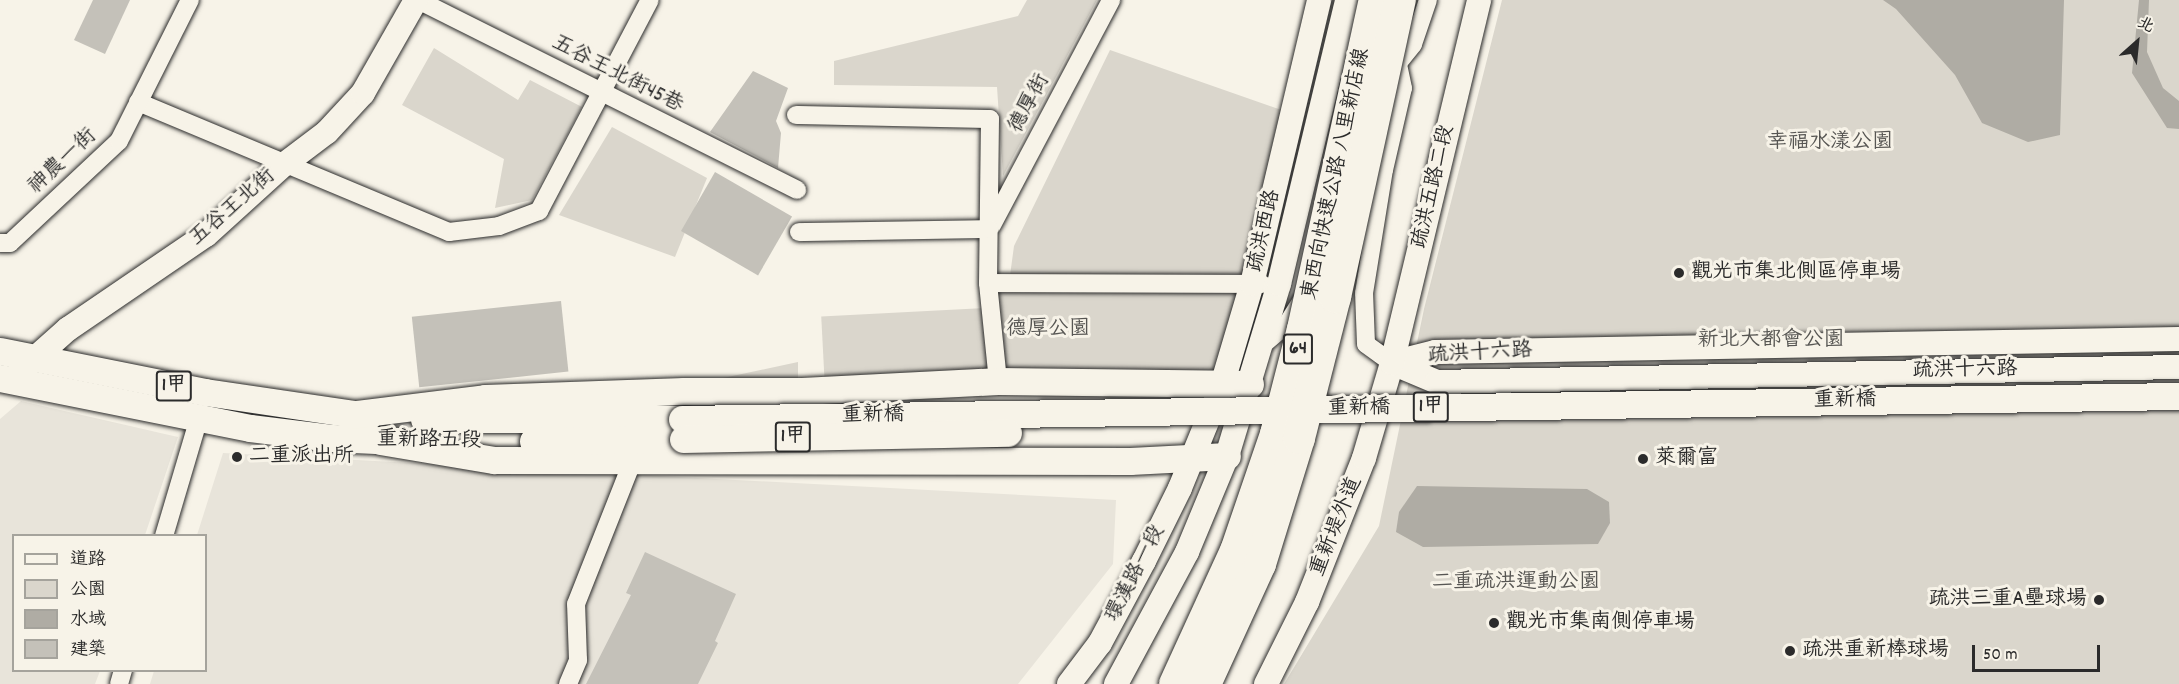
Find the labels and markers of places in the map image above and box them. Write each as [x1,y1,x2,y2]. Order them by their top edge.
place label: 觀光市集北側區停車場 [1691,260,1901,286]
marker: 觀光市集北側區停車場 [1672,266,1686,280]
place label: 二重派出所 [249,444,354,470]
place label: 萊爾富 [1655,446,1718,472]
marker: 二重派出所 [230,450,244,464]
marker: 萊爾富 [1636,452,1650,466]
place label: 疏洪三重A壘球場 [1929,587,2087,613]
marker: 疏洪三重A壘球場 [2092,593,2106,607]
place label: 觀光市集南側停車場 [1506,610,1695,636]
marker: 觀光市集南側停車場 [1487,616,1501,630]
place label: 疏洪重新棒球場 [1802,638,1949,664]
marker: 疏洪重新棒球場 [1783,644,1797,658]

